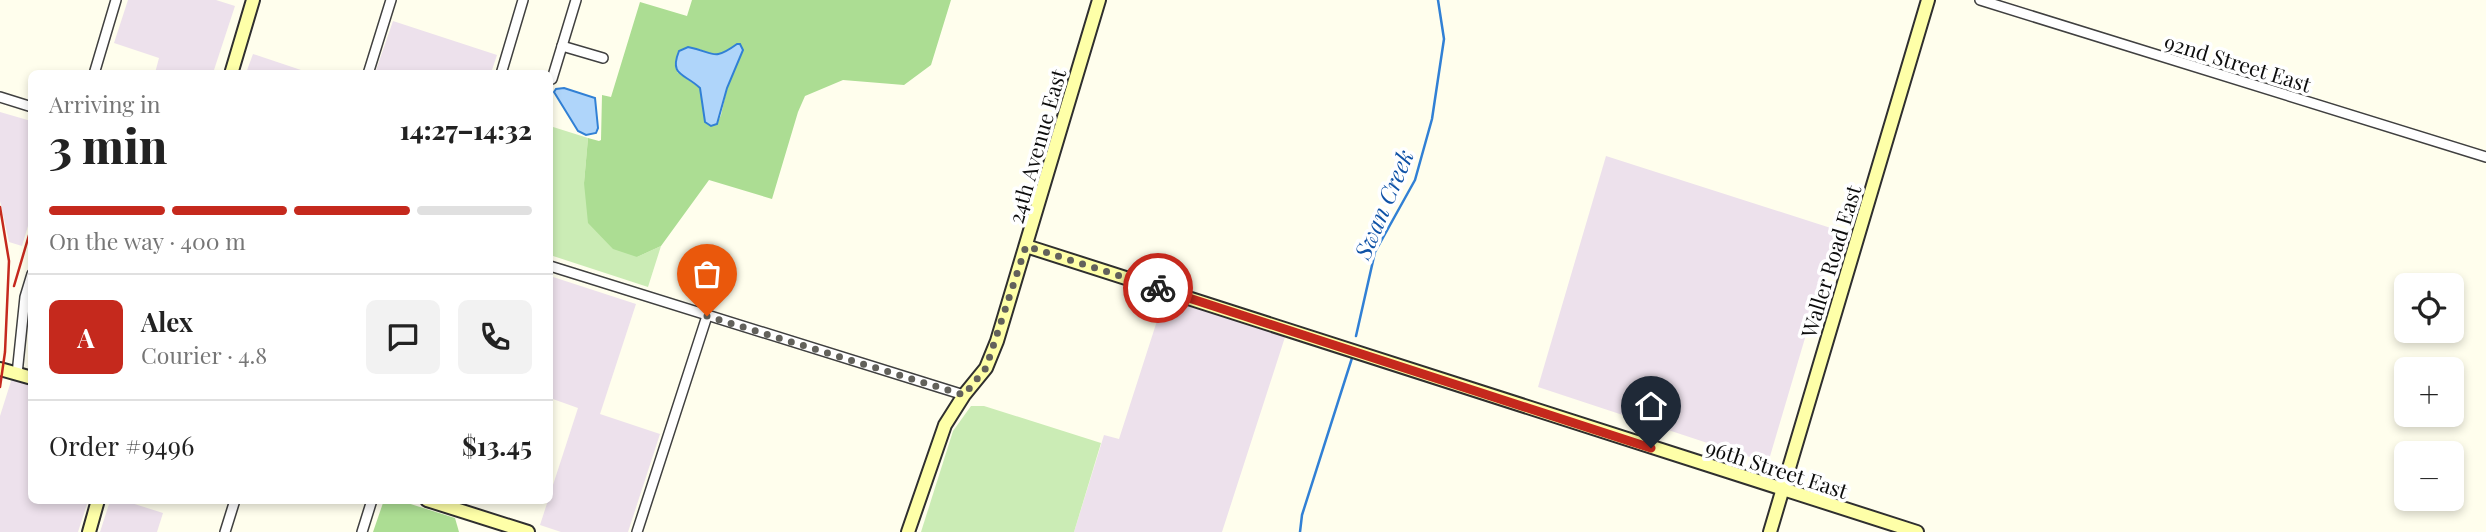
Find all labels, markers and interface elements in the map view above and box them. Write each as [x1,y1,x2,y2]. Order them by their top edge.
street label: 92nd Street East [2161,26,2315,98]
street label: 24th Avenue East [1001,65,1072,226]
text: Arriving in [49,88,161,119]
text: 14:27–14:32 [400,112,532,147]
text: 3 min [49,114,167,176]
water label: Swan Creek [1346,144,1420,264]
street label: Waller Road East [1793,181,1867,342]
text: On the way · 400 m [49,225,246,256]
pin [677,244,737,316]
courier [1123,253,1193,323]
icon: bag [688,255,726,293]
icon: bike [1139,269,1177,307]
map controls [2394,273,2464,511]
button: locate [2394,273,2464,343]
button: chat [366,300,440,374]
button: phone [458,300,532,374]
text: Alex [141,304,193,339]
text: A [77,320,95,355]
text: Courier · 4.8 [141,339,267,370]
button: + [2394,357,2464,427]
pin [1621,376,1681,448]
icon: home [1632,387,1670,425]
text: Order #9496 [49,428,194,463]
text: $13.45 [462,428,532,463]
street label: 96th Street East [1702,432,1852,504]
button: − [2394,441,2464,511]

